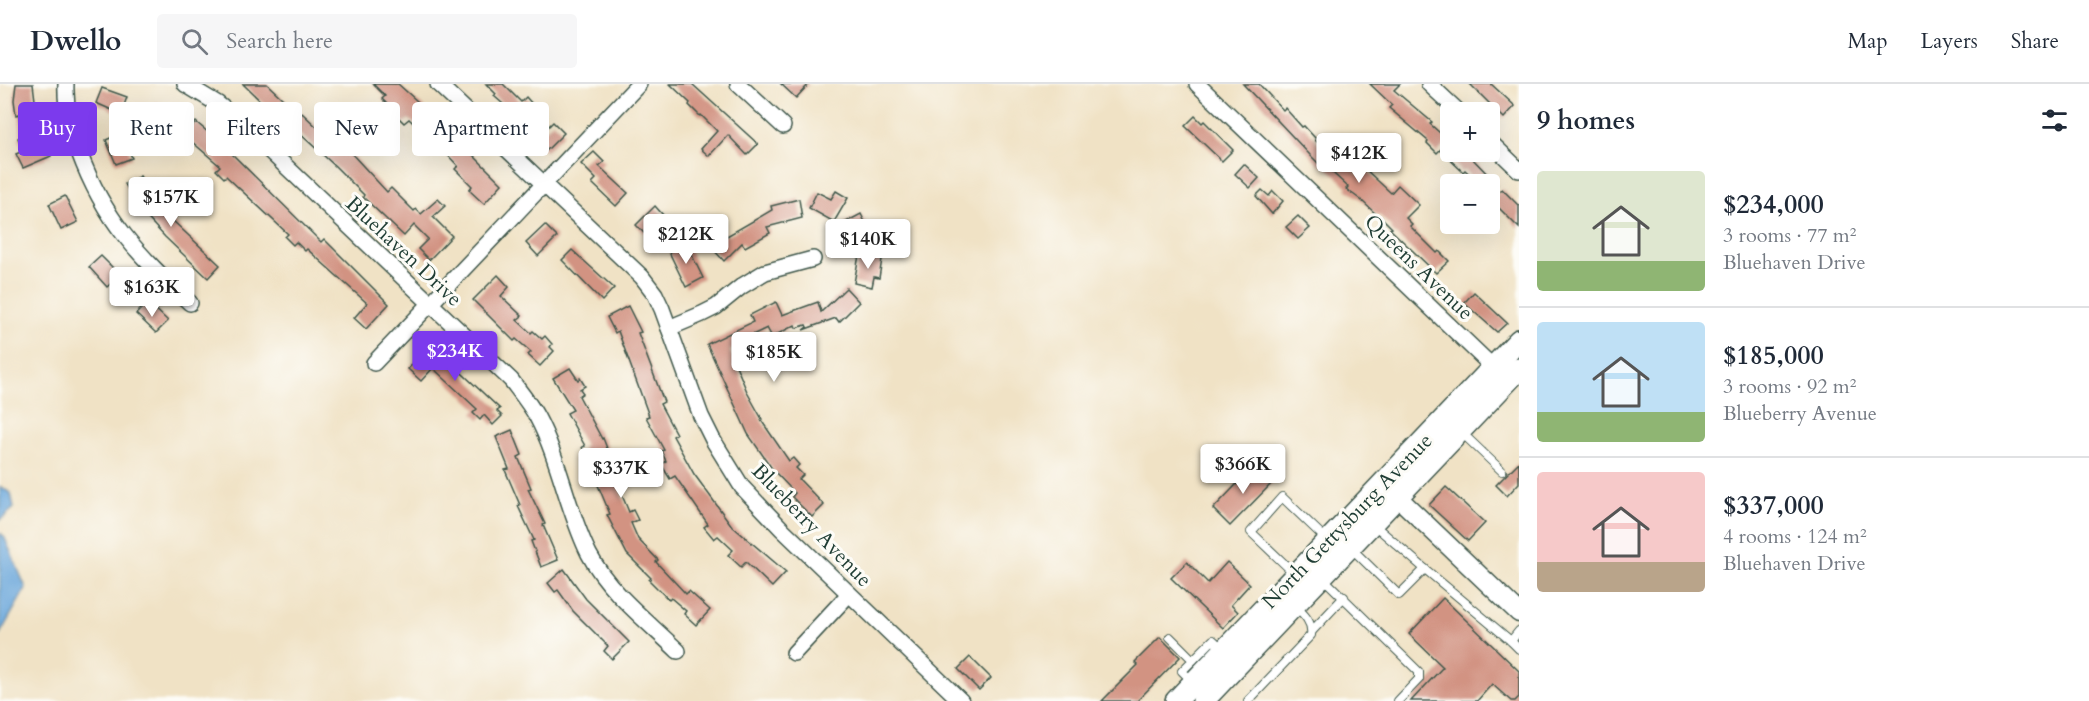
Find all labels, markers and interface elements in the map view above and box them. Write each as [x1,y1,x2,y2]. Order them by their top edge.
search box [157,14,577,68]
text: Dwello [30,22,121,60]
icon: search [178,25,211,58]
text: Search here [226,26,333,56]
text: Map [1848,27,1888,56]
text: Layers [1921,27,1978,56]
text: Share [2011,27,2059,56]
chip: Buy [18,102,97,156]
chip: Rent [109,102,194,156]
chip: Filters [206,102,302,156]
chip: New [314,102,400,156]
chip: Apartment [412,102,549,156]
map controls [1440,102,1500,234]
button: + [1440,102,1500,162]
text: 9 homes [1537,103,1635,138]
icon: filters [2038,104,2071,137]
pin: $412K [1317,133,1401,184]
text: $412K [1330,139,1388,166]
button: − [1440,174,1500,234]
pin: $157K [129,177,213,228]
text: $157K [142,183,200,210]
text: $234,000 [1723,187,1824,222]
street label: Bluehaven Drive [339,190,468,313]
icon: home [1585,195,1657,267]
street label: Queens Avenue [1358,208,1480,327]
pin: $212K [644,214,728,265]
pin: $140K [826,219,910,270]
text: $212K [657,220,715,247]
text: 3 rooms · 77 m² [1723,222,1856,249]
text: $140K [839,225,897,252]
text: Bluehaven Drive [1723,249,1866,276]
pin: $163K [110,267,194,318]
text: $163K [123,273,181,300]
pin: $234K [413,331,497,382]
pin: $185K [732,332,816,383]
text: $234K [426,337,484,364]
text: $185K [745,338,803,365]
text: $185,000 [1723,338,1824,373]
icon: home [1585,346,1657,418]
text: 3 rooms · 92 m² [1723,373,1856,400]
text: Blueberry Avenue [1723,400,1877,427]
street label: North Gettysburg Avenue [1256,427,1439,616]
pin: $366K [1201,444,1285,495]
pin: $337K [579,448,663,499]
text: $366K [1214,450,1272,477]
text: $337K [592,454,650,481]
street label: Blueberry Avenue [745,457,878,594]
text: $337,000 [1723,488,1824,523]
icon: home [1585,496,1657,568]
text: 4 rooms · 124 m² [1723,523,1867,550]
text: Bluehaven Drive [1723,550,1866,577]

